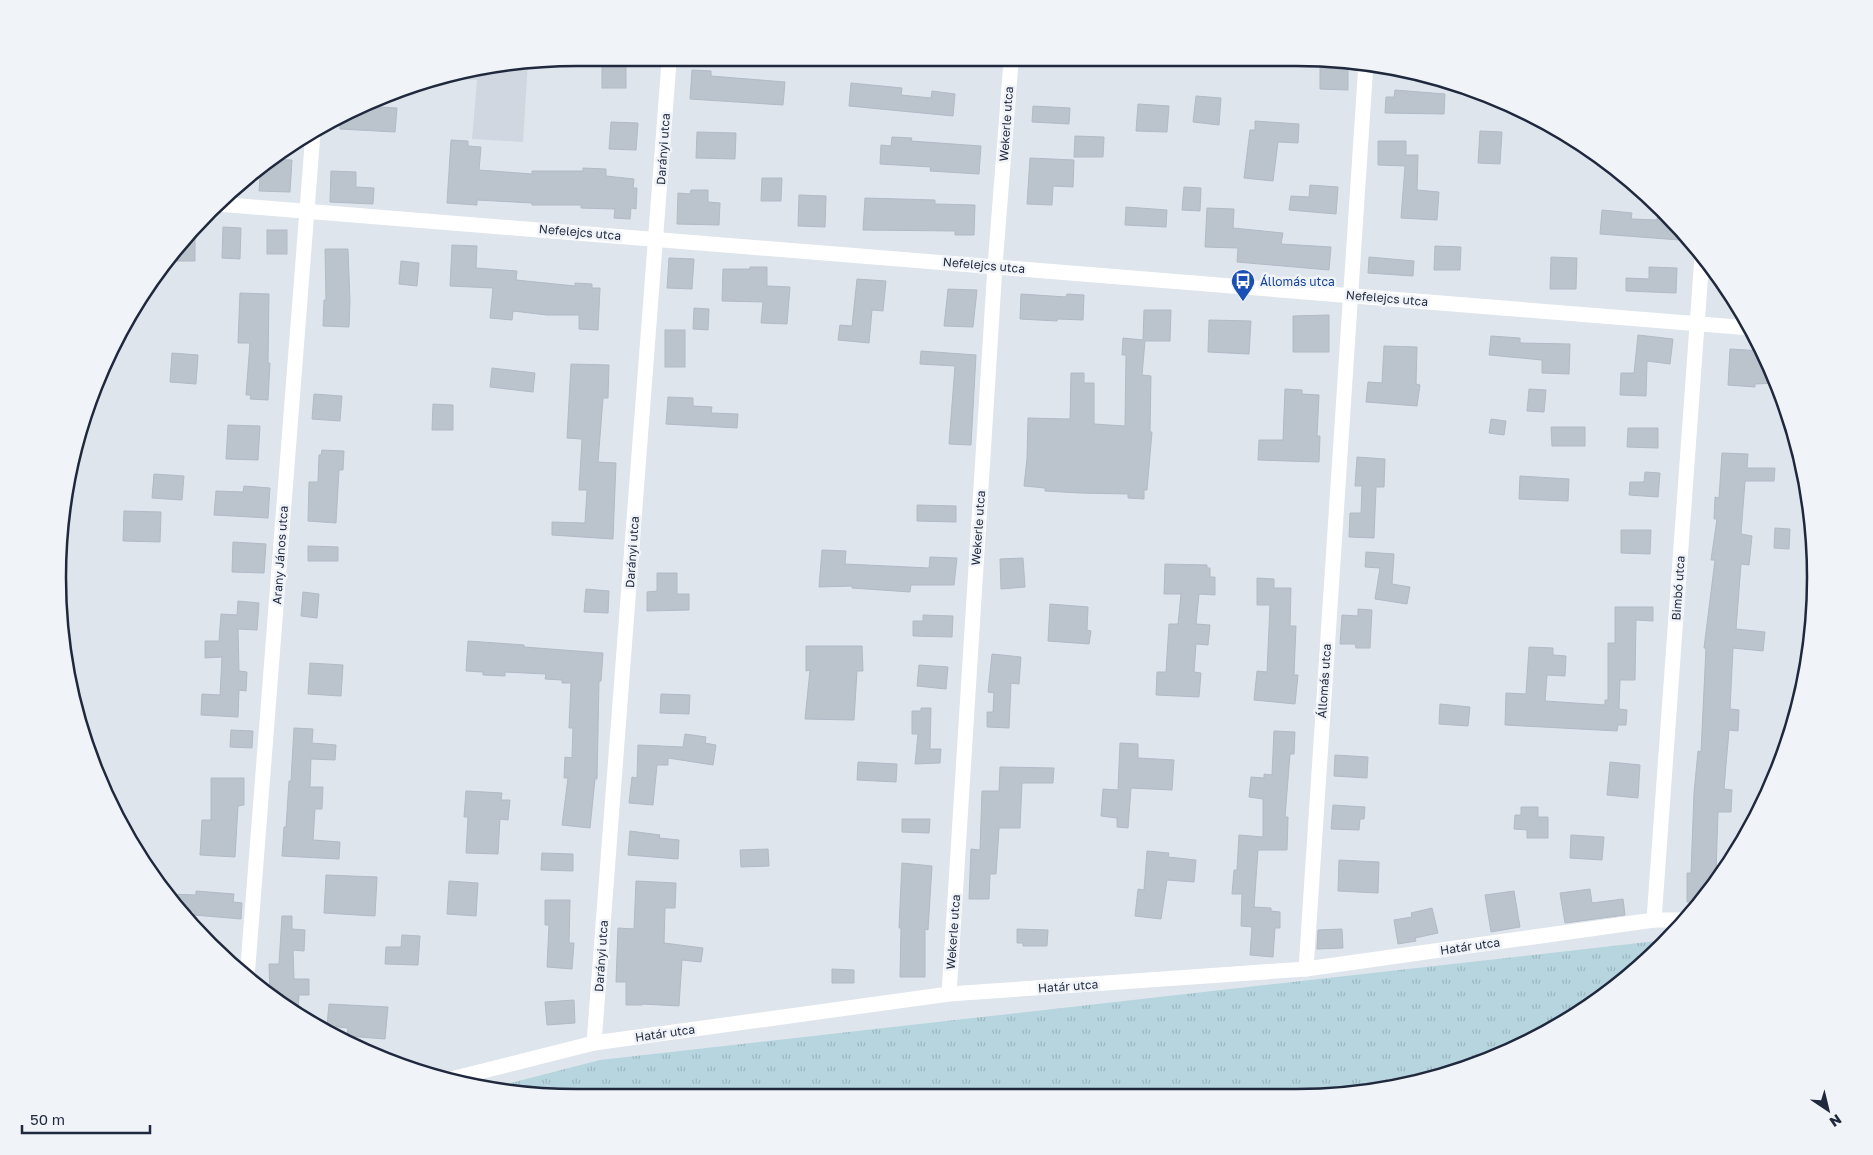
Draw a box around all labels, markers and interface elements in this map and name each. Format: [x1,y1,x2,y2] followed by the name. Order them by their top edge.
[996,86,1016,162] street label: Wekerle utca
[653,113,673,185] street label: Darányi utca
[538,221,622,243] street label: Nefelejcs utca
[942,254,1026,276] street label: Nefelejcs utca
[1230,268,1256,302] bus stop icon: Állomás utca
[1260,274,1335,289] place label: Állomás utca
[1345,287,1429,309] street label: Nefelejcs utca
[968,490,988,566] street label: Wekerle utca
[269,505,291,605] street label: Arany János utca
[622,516,642,588] street label: Darányi utca
[1668,555,1688,621] street label: Bimbó utca
[1314,643,1334,719] street label: Állomás utca
[943,894,963,970] street label: Wekerle utca
[591,920,611,992] street label: Darányi utca
[1439,934,1501,958] street label: Határ utca
[1037,976,1099,996] street label: Határ utca
[634,1021,696,1045] street label: Határ utca
[1803,1085,1853,1135] north arrow
[22,1102,150,1134] scale bar
[30,1110,65,1128] text: 50 m
[1827,1111,1845,1131] text: N

